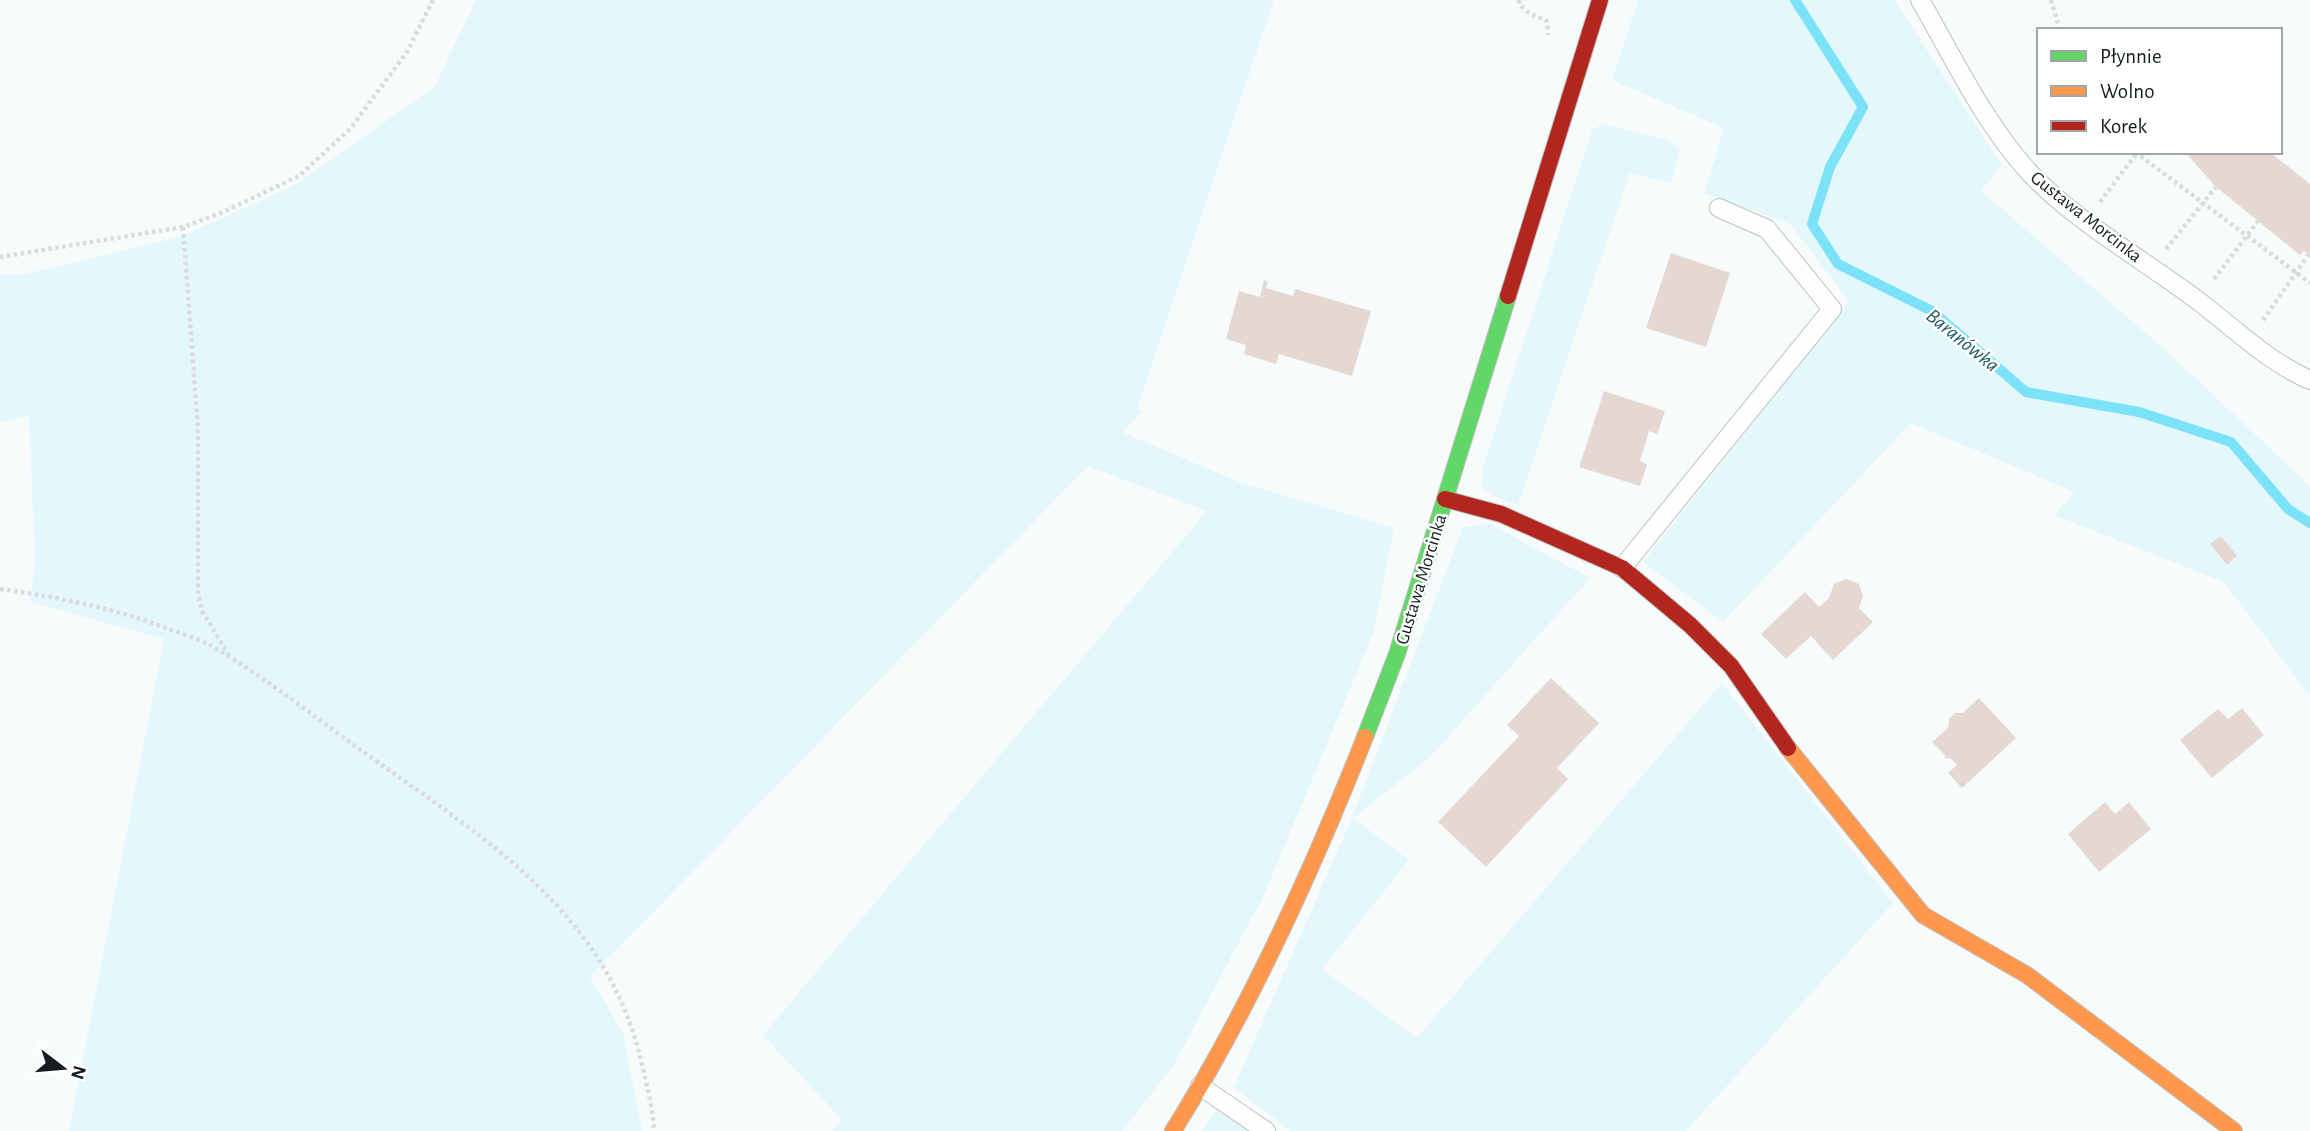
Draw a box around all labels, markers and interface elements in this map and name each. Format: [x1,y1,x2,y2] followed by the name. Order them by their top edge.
[2037,28,2282,154] legend
[2100,46,2162,67] text: Płynnie
[2100,81,2154,102] text: Wolno
[2100,116,2148,137] text: Korek
[2027,168,2145,266] street label: Gustawa Morcinka
[1922,305,2003,376] water label: Baranówka
[1393,512,1450,647] street label: Gustawa Morcinka
[28,1033,98,1103] north arrow
[67,1063,89,1081] text: N

